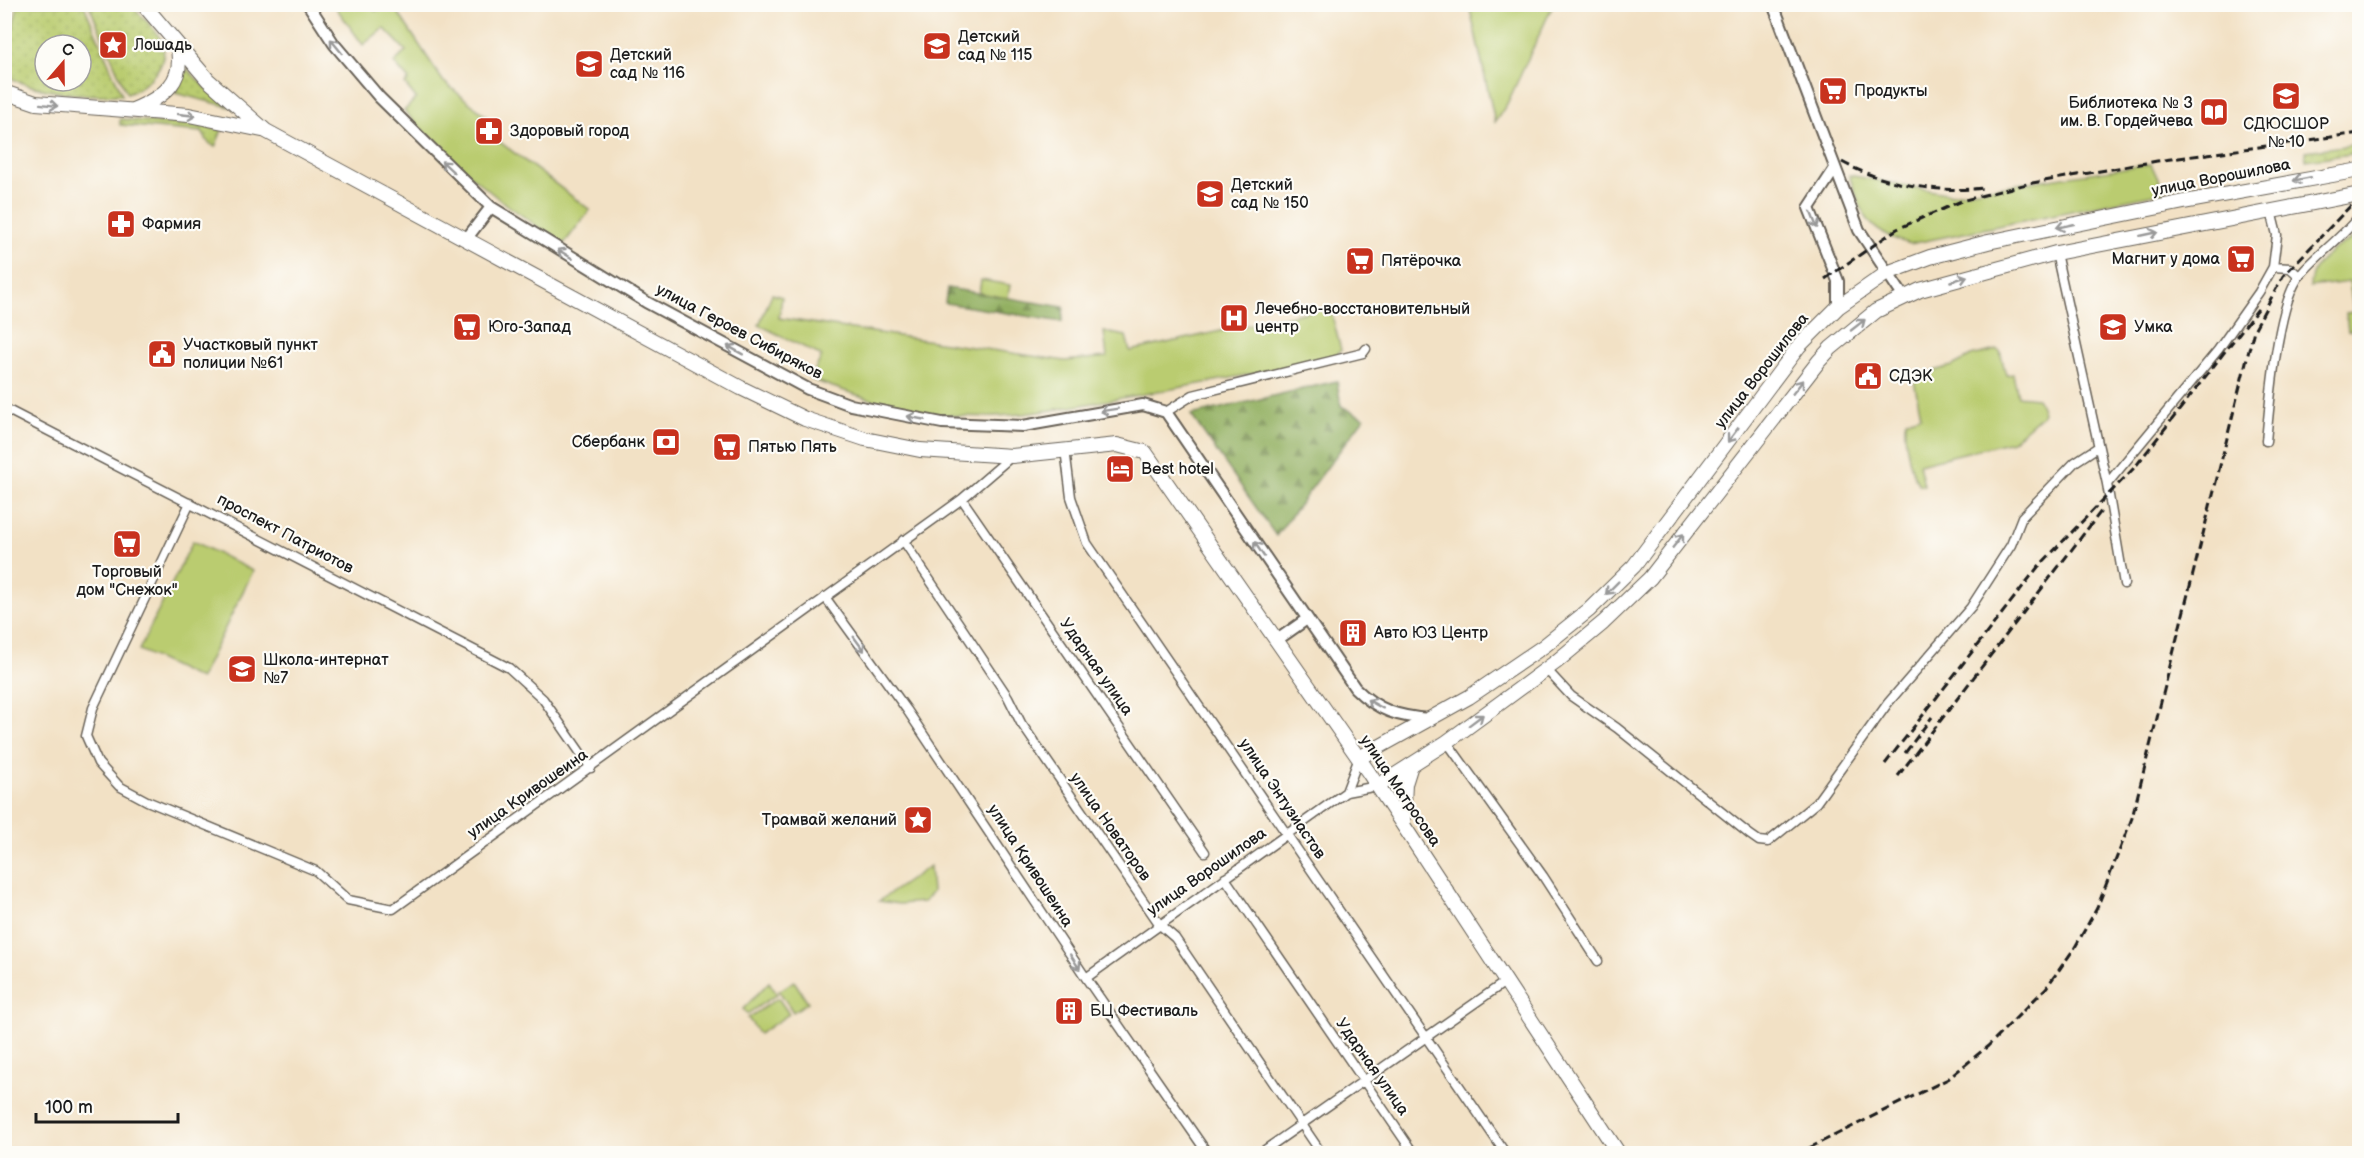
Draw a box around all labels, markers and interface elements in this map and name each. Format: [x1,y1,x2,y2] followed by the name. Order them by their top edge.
[958,28,1032,65] place label: Детский сад № 115
[97,29,129,61] place icon: Лошадь
[921,30,953,62] school or university icon: Детский сад № 115
[33,33,93,93] north arrow
[133,36,192,55] place label: Лошадь
[330,38,343,54] one-way arrow
[59,39,76,61] text: С
[610,46,685,83] place label: Детский сад № 116
[573,48,605,80] school or university icon: Детский сад № 116
[1817,75,1849,107] supermarket icon: Продукты
[2270,80,2302,112] school or university icon: СДЮСШОР № 10
[1854,82,1927,101] place label: Продукты
[2060,94,2194,131] place label: Библиотека № 3 им. В. Гордейчева
[2198,96,2230,128] library icon: Библиотека № 3 им. В. Гордейчева
[38,100,58,111] one-way arrow
[176,110,196,121] one-way arrow
[473,115,505,147] pharmacy icon: Здоровый город
[2243,115,2329,152] place label: СДЮСШОР № 10
[510,122,629,141] place label: Здоровый город
[2150,155,2293,201] street label: улица Ворошилова
[441,161,456,175] one-way arrow
[2292,173,2311,185] one-way arrow
[1231,176,1309,213] place label: Детский сад № 150
[1194,178,1226,210] school or university icon: Детский сад № 150
[105,208,137,240] pharmacy icon: Фармия
[1809,210,1820,229] one-way arrow
[142,215,201,234] place label: Фармия
[2056,221,2075,232] one-way arrow
[2139,228,2158,239] one-way arrow
[2225,243,2257,275] supermarket icon: Магнит у дома
[1344,245,1376,277] supermarket icon: Пятёрочка
[557,248,574,260] one-way arrow
[2111,250,2221,269] place label: Магнит у дома
[1381,252,1462,271] place label: Пятёрочка
[1949,272,1968,284] one-way arrow
[653,280,826,384] street label: улица Героев Сибиряков
[1254,300,1470,337] place label: Лечебно-восстановительный центр
[1218,302,1250,334] hospital icon: Лечебно-восстановительный центр
[1711,309,1813,432] street label: улица Ворошилова
[451,311,483,343] supermarket icon: Юго-Запад
[2097,311,2129,343] school or university icon: Умка
[488,318,571,337] place label: Юго-Запад
[1850,318,1866,331] one-way arrow
[2134,318,2173,337] place label: Умка
[183,336,319,373] place label: Участковый пункт полиции №61
[146,338,178,370] public building icon: Участковый пункт полиции №61
[726,344,744,355] one-way arrow
[1852,360,1884,392] public building icon: СДЭК
[1889,367,1933,386] place label: СДЭК
[1792,380,1805,396] one-way arrow
[1099,405,1119,416] one-way arrow
[906,412,926,423] one-way arrow
[650,426,682,458] bank icon: Сбербанк
[1726,427,1739,443] one-way arrow
[711,431,743,463] supermarket icon: Пятью Пять
[572,433,645,452] place label: Сбербанк
[748,438,837,457] place label: Пятью Пять
[1104,453,1136,485] hotel icon: Best hotel
[1141,460,1214,479] place label: Best hotel
[214,490,357,578] street label: проспект Патриотов
[111,528,143,560] supermarket icon: Торговый дом "Снежок"
[1672,533,1685,549] one-way arrow
[1253,541,1265,558] one-way arrow
[76,563,178,600] place label: Торговый дом "Снежок"
[1604,581,1619,595] one-way arrow
[1055,615,1137,720] street label: Ударная улица
[1337,617,1369,649] building icon: Авто ЮЗ Центр
[1373,624,1488,643] place label: Авто ЮЗ Центр
[853,636,866,652] one-way arrow
[263,651,389,688] place label: Школа-интернат №7
[226,653,258,685] school or university icon: Школа-интернат №7
[1367,698,1384,710] one-way arrow
[1468,713,1484,726] one-way arrow
[1356,732,1445,851] street label: улица Матросова
[1235,735,1330,863] street label: улица Энтузиастов
[464,745,592,843] street label: улица Кривошеина
[1066,769,1155,885] street label: улица Новаторов
[983,801,1077,931] street label: улица Кривошеина
[902,804,934,836] place icon: Трамвай желаний
[762,811,897,830] place label: Трамвай желаний
[1144,823,1271,920] street label: улица Ворошилова
[1069,953,1081,970] one-way arrow
[1053,995,1085,1027] building icon: БЦ Фестиваль
[1090,1002,1198,1021] place label: БЦ Фестиваль
[1331,1015,1413,1120] street label: Ударная улица
[36,1086,178,1124] scale bar
[45,1097,93,1118] text: 100 m

